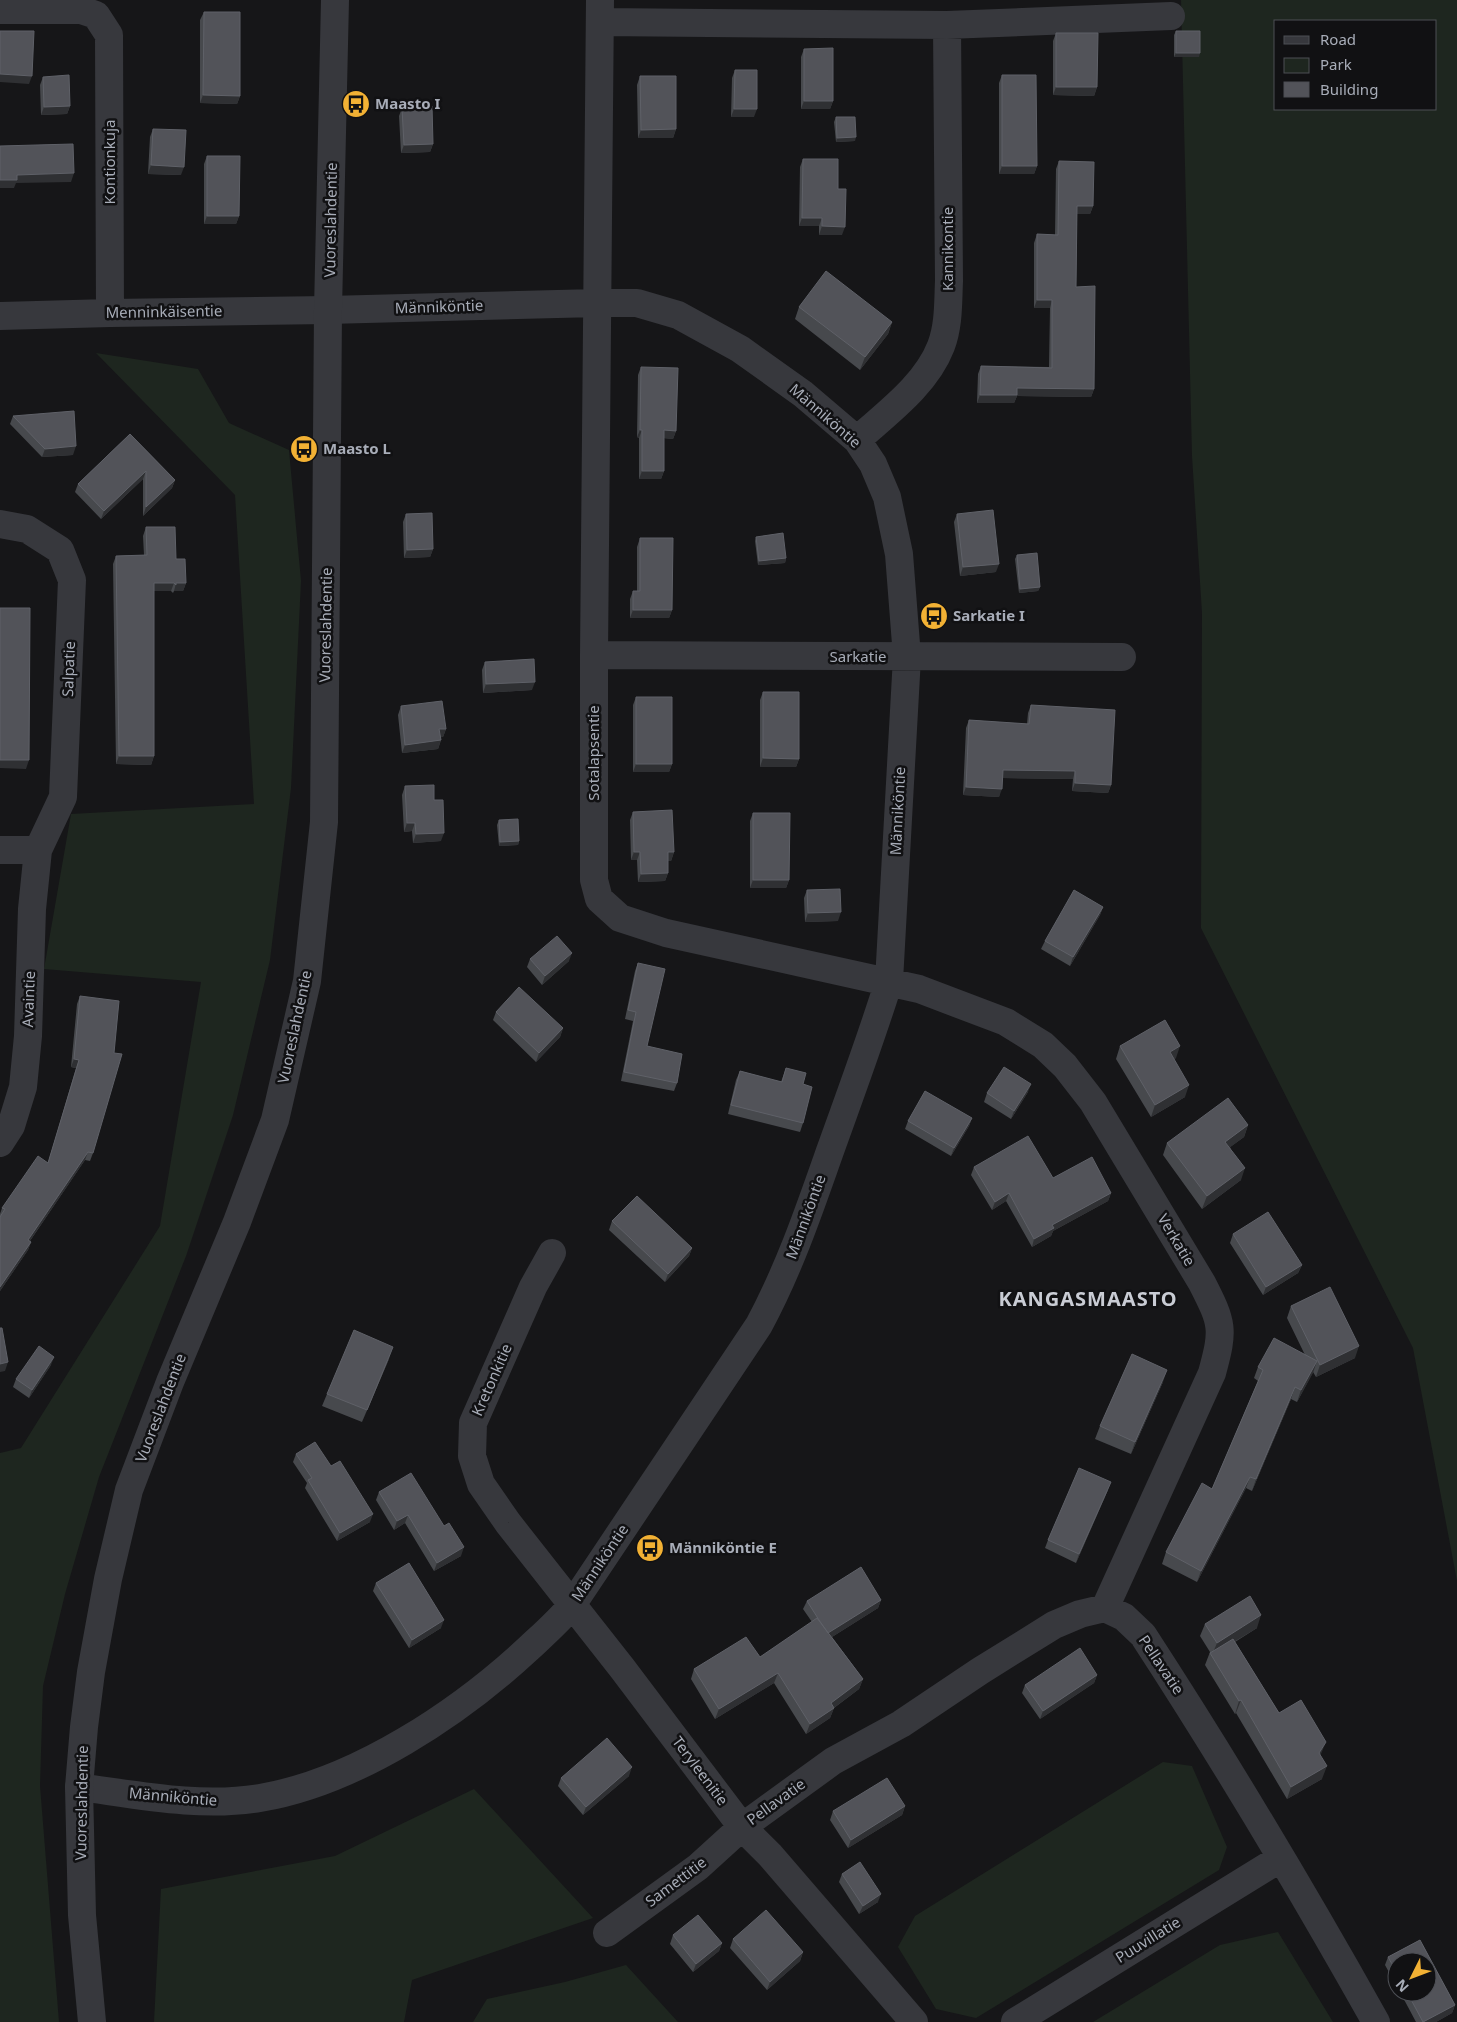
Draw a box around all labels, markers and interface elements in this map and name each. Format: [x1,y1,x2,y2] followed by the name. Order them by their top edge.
[1274,20,1437,110] legend
[1320,29,1356,49] text: Road
[1320,54,1352,74] text: Park
[1320,79,1378,99] text: Building
[341,89,371,119] bus stop icon: Maasto I
[375,93,440,113] place label: Maasto I
[99,120,119,204] street label: Kontionkuja
[319,162,341,278] street label: Vuoreslahdentie
[937,207,957,291] street label: Kannikontie
[394,294,484,318] street label: Männiköntie
[105,300,222,322] street label: Menninkäisentie
[786,379,866,452] street label: Männiköntie
[289,434,319,464] bus stop icon: Maasto L
[323,438,391,458] place label: Maasto L
[314,567,336,683] street label: Vuoreslahdentie
[919,601,949,631] bus stop icon: Sarkatie I
[953,605,1025,625] place label: Sarkatie I
[57,641,79,697] street label: Salpatie
[829,646,887,666] street label: Sarkatie
[583,705,603,801] street label: Sotalapsentie
[885,766,909,856] street label: Männiköntie
[272,968,316,1085] street label: Vuoreslahdentie
[17,970,39,1028] street label: Avaintie
[781,1172,830,1262] street label: Männiköntie
[1153,1210,1200,1269] street label: Verkatie
[998,1285,1178,1312] district label: KANGASMAASTO
[466,1340,516,1419] street label: Kretonkitie
[130,1350,190,1465] street label: Vuoreslahdentie
[566,1520,632,1605] street label: Männiköntie
[635,1533,665,1563] bus stop icon: Männiköntie E
[669,1537,777,1557] place label: Männiköntie E
[1135,1631,1189,1698] street label: Pellavatie
[668,1732,733,1809] street label: Teryleenitie
[70,1745,92,1861] street label: Vuoreslahdentie
[742,1773,809,1829] street label: Pellavatie
[128,1782,218,1810] street label: Männiköntie
[641,1852,710,1911] street label: Samettitie
[1111,1911,1184,1967] street label: Puuvillatie
[1387,1952,1437,2002] north arrow
[1391,1975,1413,1997] text: N

